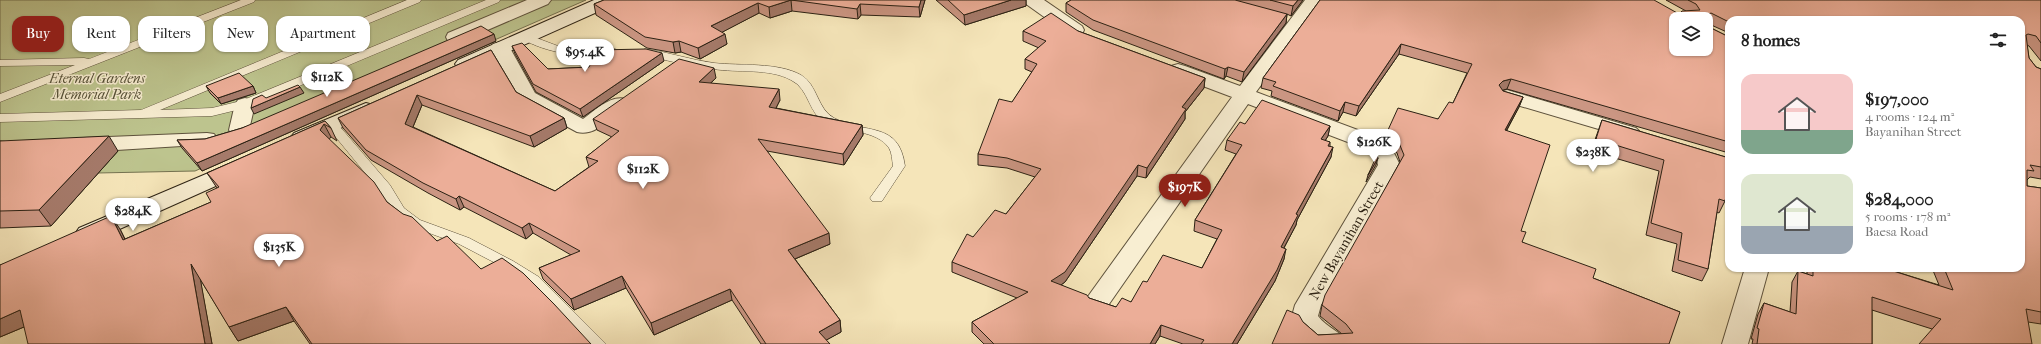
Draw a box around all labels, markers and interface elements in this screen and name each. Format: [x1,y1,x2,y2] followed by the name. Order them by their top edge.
[1669,12,1713,56] map controls
[1669,12,1713,56] button: layers
[12,16,64,52] chip: Buy
[72,16,130,52] chip: Rent
[138,16,205,52] chip: Filters
[213,16,268,52] chip: New
[276,16,370,52] chip: Apartment
[1987,29,2009,51] icon: filters
[1741,30,1800,50] text: 8 homes
[552,39,618,73] pin: $95.4K
[565,44,605,59] text: $95.4K
[299,64,355,98] pin: $112K
[311,69,343,84] text: $112K
[48,70,146,103] park label: Eternal Gardens Memorial Park
[1865,89,1929,109] text: $197,000
[1773,90,1821,138] icon: home
[1865,109,1954,124] text: 4 rooms · 124 m²
[1865,124,1961,139] text: Bayanihan Street
[1346,129,1402,163] pin: $126K
[1357,134,1391,149] text: $126K
[1565,139,1621,173] pin: $238K
[1575,144,1611,159] text: $238K
[615,156,671,190] pin: $112K
[627,161,659,176] text: $112K
[1157,174,1213,208] pin: $197K
[1305,178,1387,303] street label: New Bayanihan Street
[1168,179,1202,194] text: $197K
[1865,189,1934,209] text: $284,000
[1773,190,1821,238] icon: home
[105,198,161,232] pin: $284K
[114,203,152,218] text: $284K
[1865,209,1951,224] text: 5 rooms · 178 m²
[1865,224,1928,239] text: Baesa Road
[251,234,307,268] pin: $135K
[263,239,295,254] text: $135K

